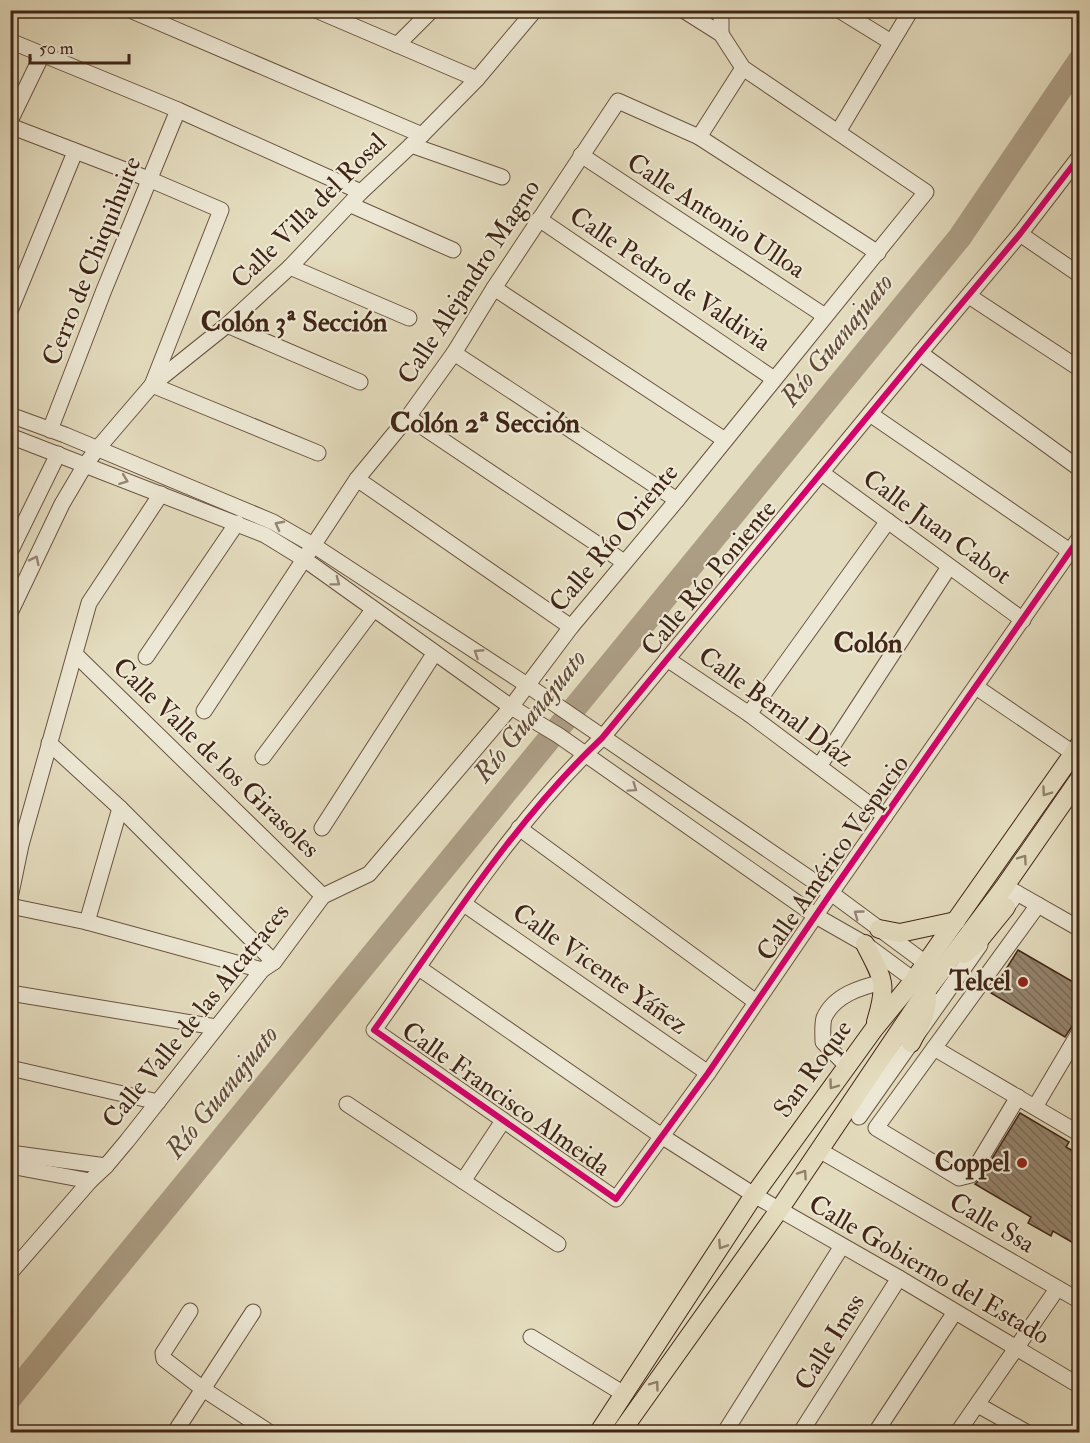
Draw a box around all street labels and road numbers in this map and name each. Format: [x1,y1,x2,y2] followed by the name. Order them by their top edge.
[225,126,394,295] street label: Calle Villa del Rosal
[621,146,811,286] street label: Calle Antonio Ulloa
[35,152,149,370] street label: Cerro de Chiquihuite
[391,174,547,390] street label: Calle Alejandro Magno
[563,200,777,358] street label: Calle Pedro de Valdivia
[543,457,685,619] street label: Calle Río Oriente
[857,462,1017,592] street label: Calle Juan Cabot
[635,494,783,662] street label: Calle Río Poniente
[692,640,860,774] street label: Calle Bernal Díaz
[106,651,326,865] street label: Calle Valle de los Girasoles
[750,749,917,968] street label: Calle Américo Vespucio
[96,897,297,1135] street label: Calle Valle de las Alcatraces
[506,897,694,1042] street label: Calle Vicente Yáñez
[767,1014,859,1124] street label: San Roque
[395,1015,617,1183] street label: Calle Francisco Almeida
[944,1186,1041,1260] street label: Calle Ssa
[803,1188,1055,1352] street label: Calle Gobierno del Estado
[788,1288,872,1396] street label: Calle Imss

